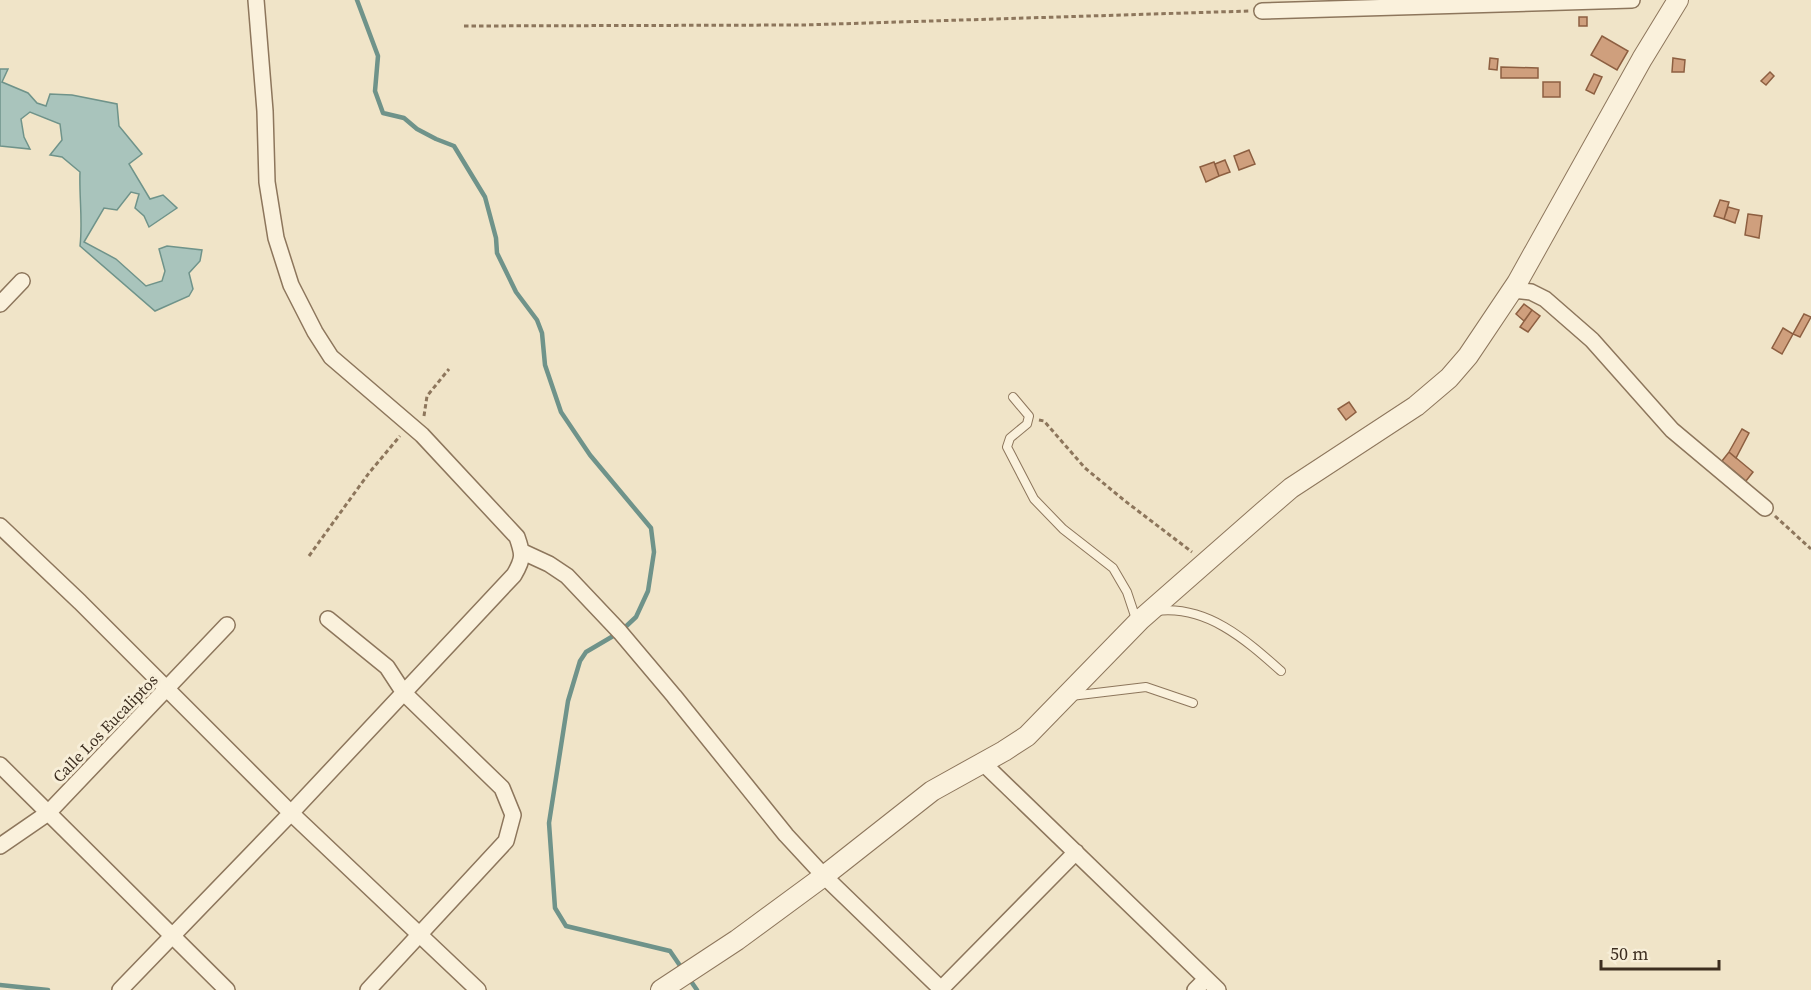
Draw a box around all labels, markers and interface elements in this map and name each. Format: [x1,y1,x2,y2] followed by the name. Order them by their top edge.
[48,669,163,787] street label: Calle Los Eucaliptos
[1601,933,1720,971] scale bar
[1610,941,1648,966] text: 50 m

